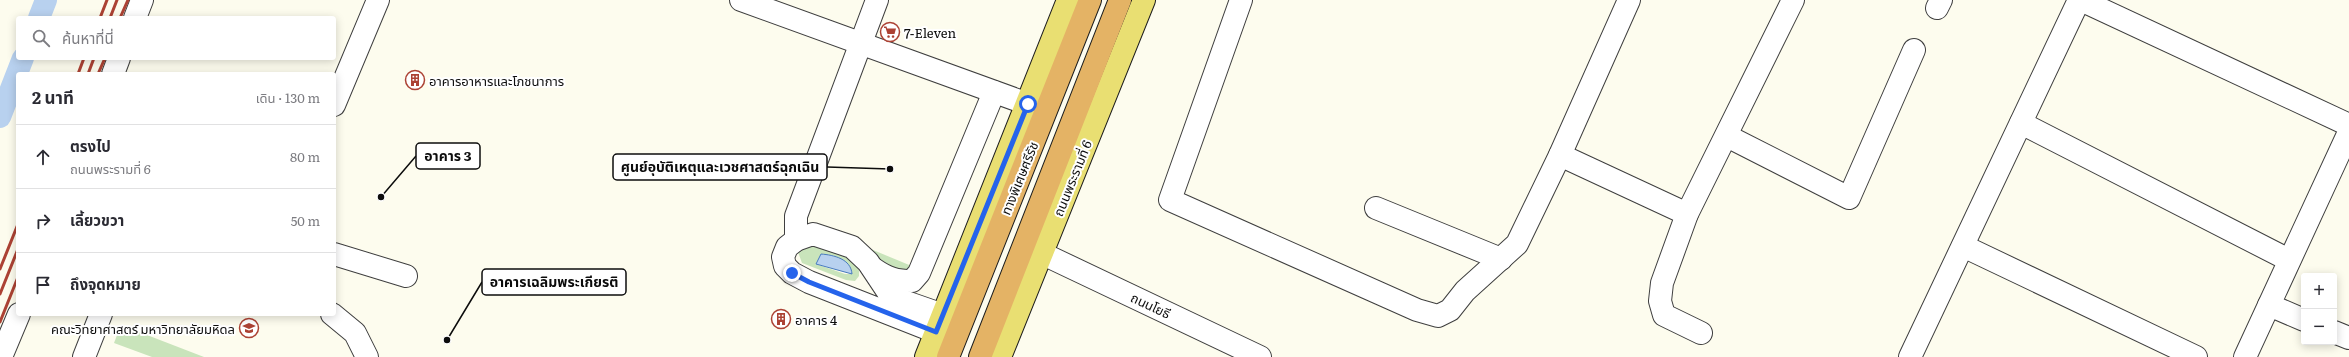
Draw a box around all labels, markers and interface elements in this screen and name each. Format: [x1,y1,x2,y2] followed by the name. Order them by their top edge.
[16,16,336,60] search box
[879,21,901,43] supermarket icon: 7-Eleven
[904,23,956,42] place label: 7-Eleven
[62,26,114,49] text: ค้นหาที่นี่
[30,27,52,49] icon: search
[404,69,426,91] building icon: อาคารอาหารและโภชนาการ
[429,71,564,90] place label: อาคารอาหารและโภชนาการ
[32,84,74,109] text: 2 นาที
[256,88,320,107] text: เดิน · 130 m
[1019,95,1037,113] route start
[70,134,111,157] text: ตรงไป
[1048,137,1096,219] street label: ถนนพระรามที่ 6
[996,139,1042,217] street label: ทางพิเศษศรีรัช
[416,143,480,169] callout: อาคาร 3
[424,145,472,165] text: อาคาร 3
[32,146,54,168] icon: ahead
[290,147,320,166] text: 80 m
[613,154,827,180] callout: ศูนย์อุบัติเหตุและเวชศาสตร์ฉุกเฉิน
[621,156,819,177] text: ศูนย์อุบัติเหตุและเวชศาสตร์ฉุกเฉิน
[70,159,151,178] text: ถนนพระรามที่ 6
[70,208,124,231] text: เลี้ยวขวา
[32,210,54,232] icon: right
[291,211,320,230] text: 50 m
[783,264,801,282] route end
[482,269,626,295] callout: อาคารเฉลิมพระเกียรติ
[490,271,618,291] text: อาคารเฉลิมพระเกียรติ
[70,272,141,295] text: ถึงจุดหมาย
[2301,273,2337,345] map controls
[2301,273,2337,309] button: +
[32,274,54,296] icon: arrive
[1128,287,1174,323] street label: ถนนโยธี
[770,308,792,330] building icon: อาคาร 4
[2301,309,2337,345] button: −
[795,310,837,329] place label: อาคาร 4
[238,317,260,339] school or university icon: คณะวิทยาศาสตร์ มหาวิทยาลัยมหิดล
[51,319,235,338] place label: คณะวิทยาศาสตร์ มหาวิทยาลัยมหิดล

